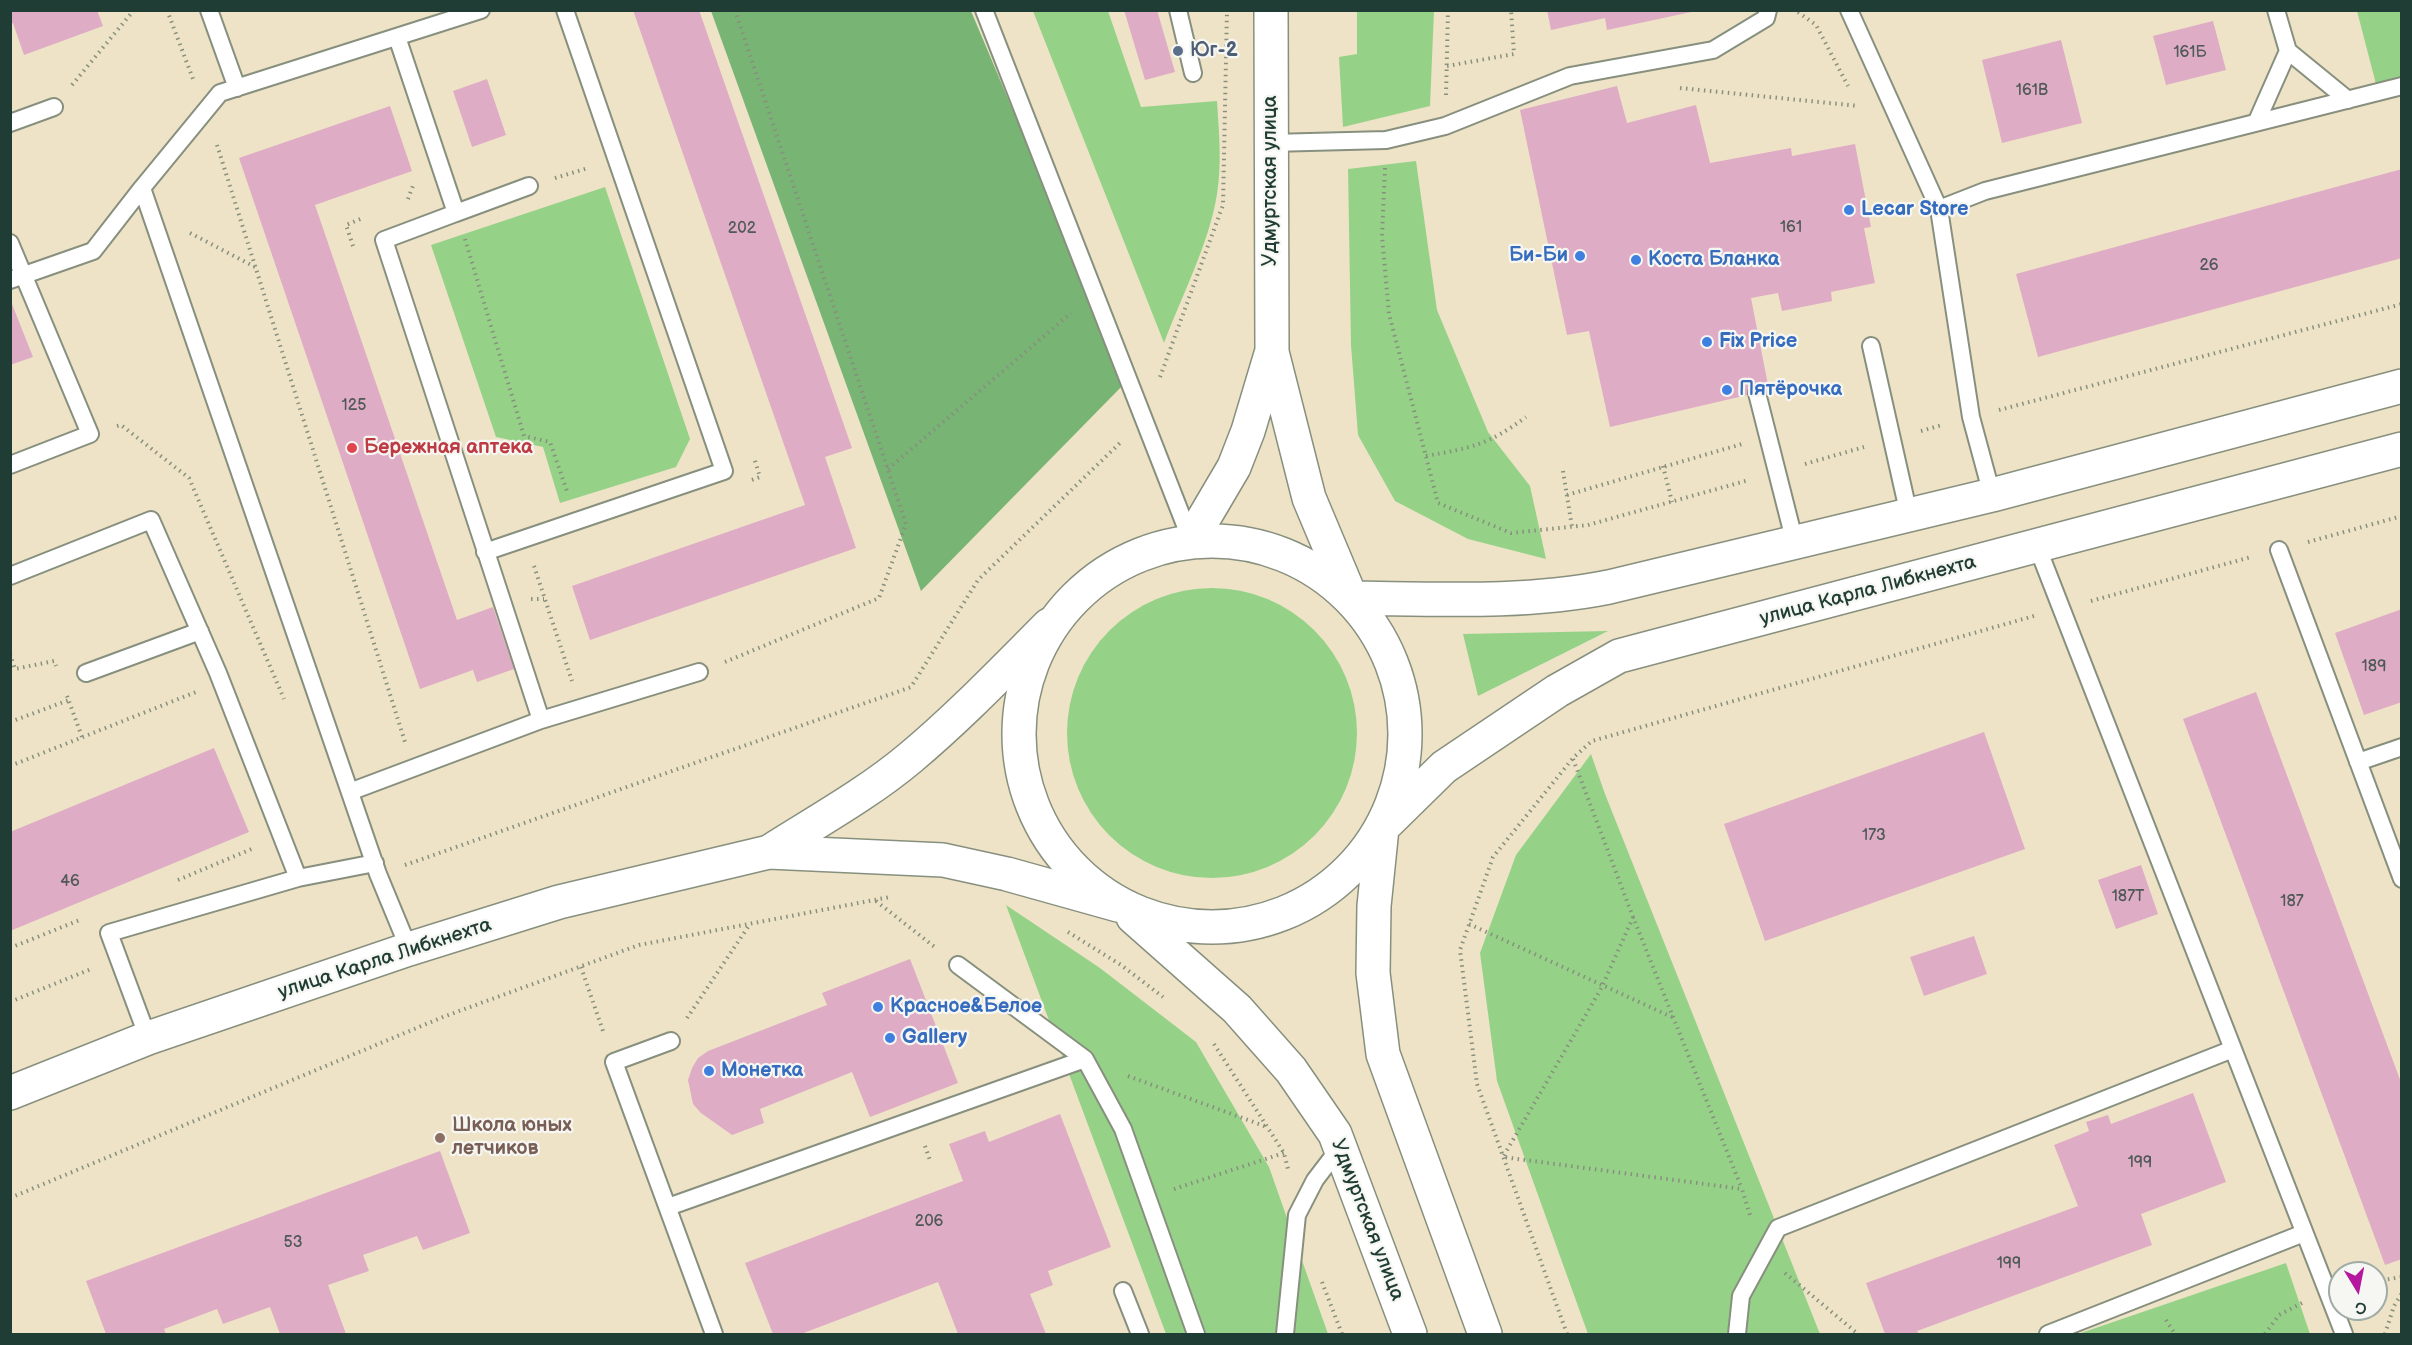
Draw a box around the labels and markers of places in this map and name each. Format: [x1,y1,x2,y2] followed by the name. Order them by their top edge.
[1190,39,1238,63] place label: Юг-2
[1171,44,1185,58] marker: Юг-2
[1861,198,1968,222] place label: Lecar Store
[1842,203,1856,217] marker: Lecar Store
[1509,244,1568,268] place label: Би-Би
[1648,248,1779,272] place label: Коста Бланка
[1573,249,1587,263] marker: Би-Би
[1629,253,1643,267] marker: Коста Бланка
[1719,330,1797,354] place label: Fix Price
[1700,335,1714,349] marker: Fix Price
[1739,378,1842,402] place label: Пятёрочка
[1720,383,1734,397] marker: Пятёрочка
[364,436,533,460] place label: Бережная аптека
[345,441,359,455] marker: Бережная аптека
[890,995,1042,1019] place label: Красное&Белое
[871,1000,885,1014] marker: Красное&Белое
[902,1026,967,1050] place label: Gallery
[883,1031,897,1045] marker: Gallery
[721,1059,803,1083] place label: Монетка
[702,1064,716,1078] marker: Монетка
[452,1114,571,1161] place label: Школа юных летчиков
[433,1131,447,1145] marker: Школа юных летчиков

